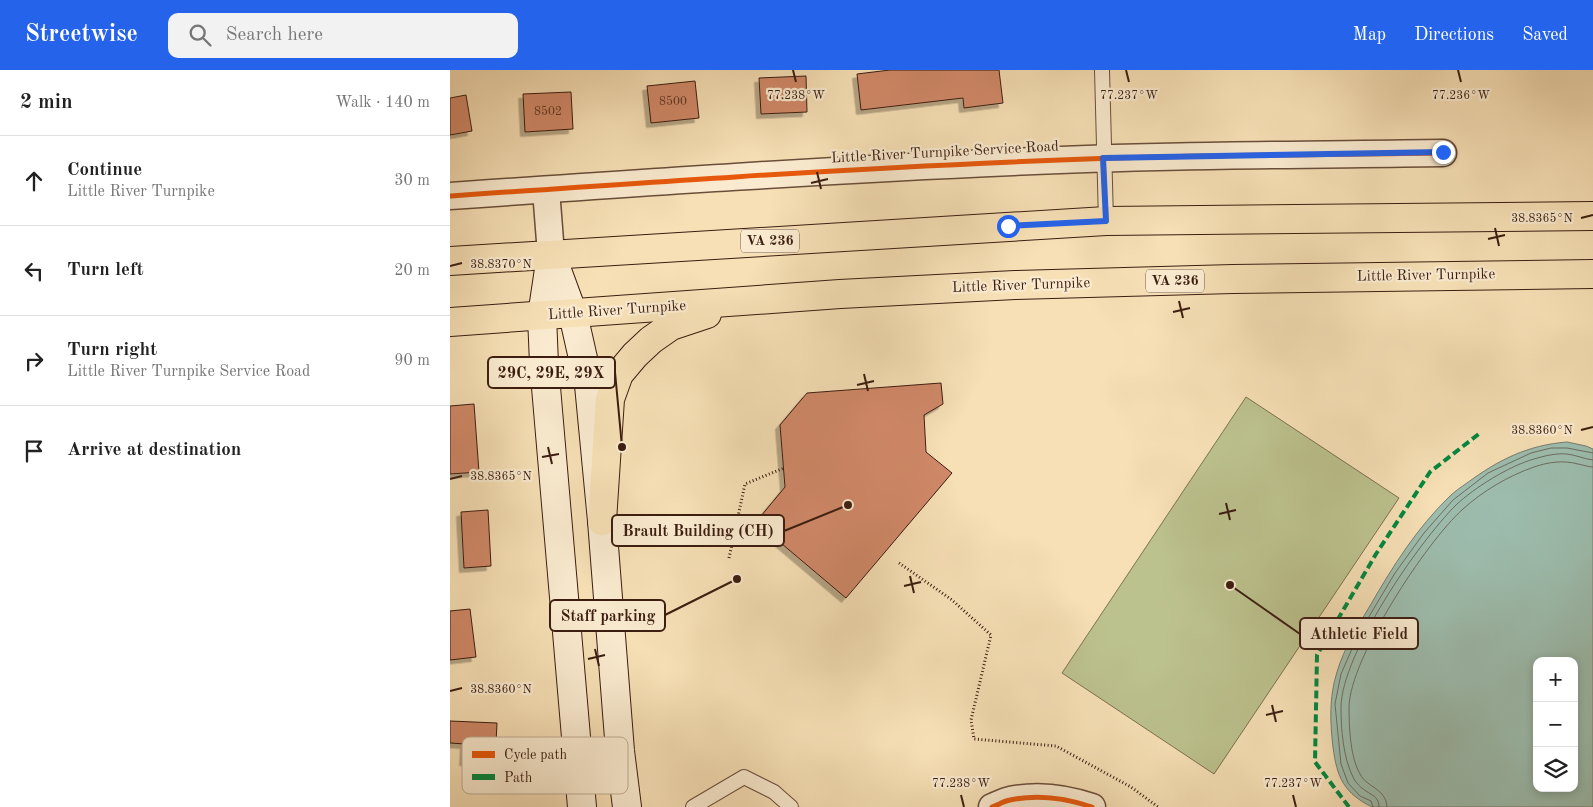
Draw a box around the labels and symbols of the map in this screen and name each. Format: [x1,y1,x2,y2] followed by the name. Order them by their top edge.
[767,90,825,102] text: 77.238°W
[1100,90,1158,102] text: 77.237°W
[1432,90,1490,102] text: 77.236°W
[659,95,687,108] house number: 8500
[534,105,562,118] house number: 8502
[831,140,1059,166] street label: Little River Turnpike Service Road
[1432,141,1455,164] route end
[1511,212,1573,225] text: 38.8365°N
[997,215,1020,238] route start
[741,230,799,252] road number: VA 236
[470,259,532,271] text: 38.8370°N
[1357,267,1495,285] street label: Little River Turnpike
[1146,270,1204,292] road number: VA 236
[952,276,1091,296] street label: Little River Turnpike
[547,299,687,323] street label: Little River Turnpike
[488,357,615,388] callout: 29C, 29E, 29X
[497,366,605,382] text: 29C, 29E, 29X
[1511,425,1573,437] text: 38.8360°N
[470,470,532,483] text: 38.8365°N
[612,515,784,546] callout: Brault Building (CH)
[622,523,774,540] text: Brault Building (CH)
[550,600,665,631] callout: Staff parking
[561,609,656,625] text: Staff parking
[1300,618,1418,649] callout: Athletic Field
[1310,627,1409,643] text: Athletic Field
[470,684,532,696] text: 38.8360°N
[462,737,628,794] legend
[504,748,567,762] text: Cycle path
[504,771,533,785] text: Path
[932,778,990,790] text: 77.238°W
[1264,778,1322,790] text: 77.237°W

